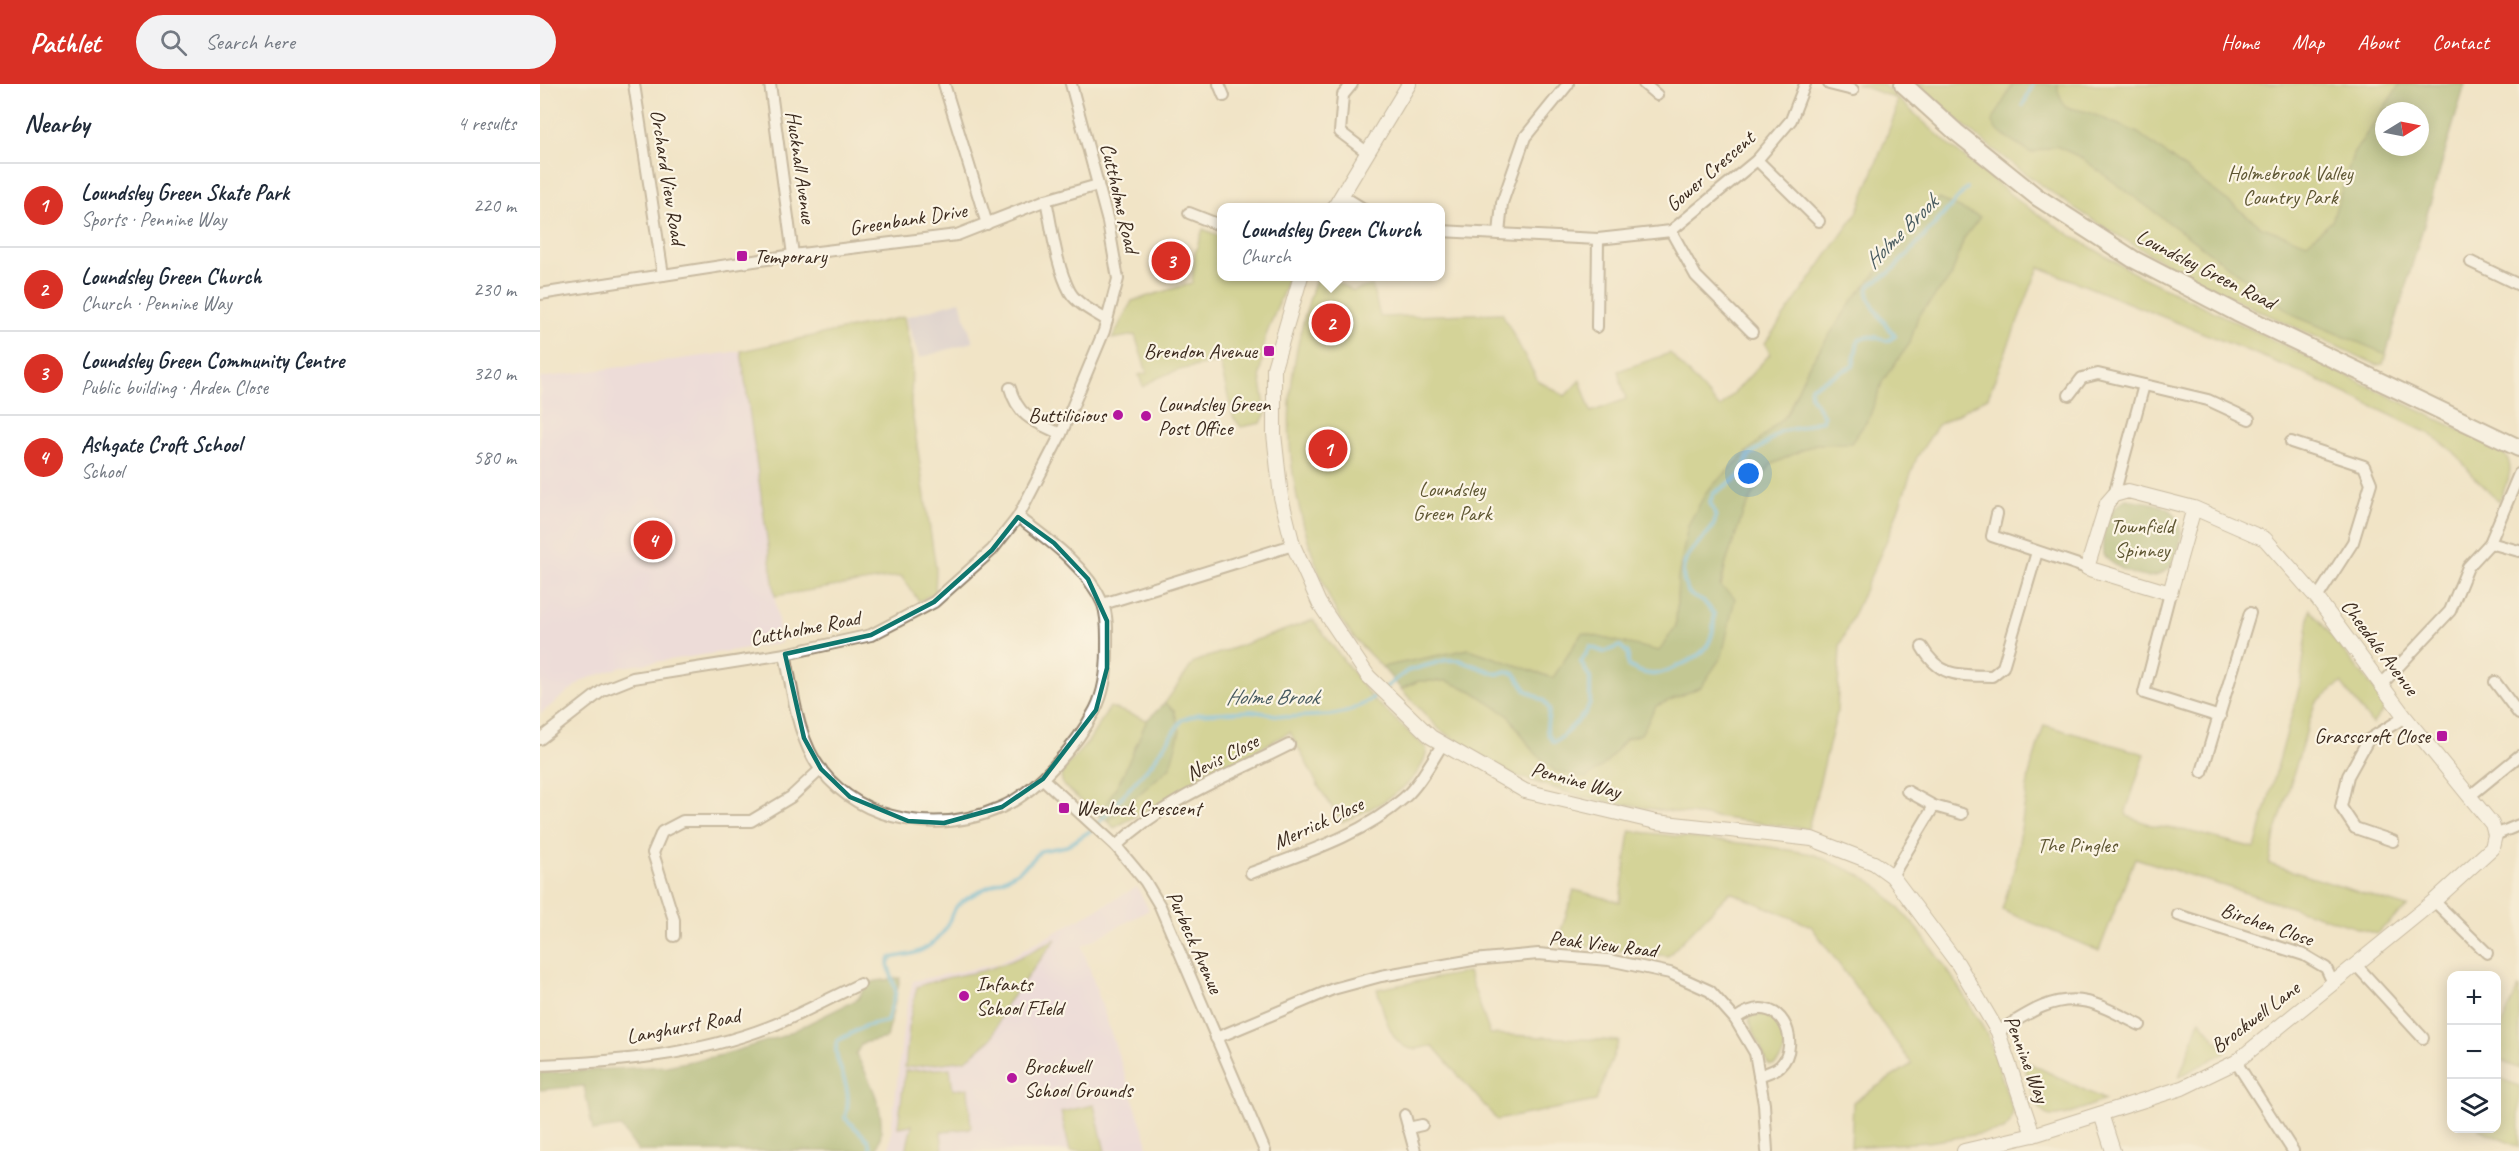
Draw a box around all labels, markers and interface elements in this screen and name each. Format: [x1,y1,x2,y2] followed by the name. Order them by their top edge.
[136,15,556,69] search box
[30,25,100,60] text: Pathlet
[157,26,190,59] icon: search
[205,28,295,56] text: Search here
[2221,29,2259,55] text: Home
[2292,29,2324,55] text: Map
[2357,29,2399,55] text: About
[2432,29,2489,55] text: Contact
[2375,102,2429,156] north arrow
[24,107,89,140] text: Nearby
[644,108,692,250] street label: Orchard View Road
[780,109,822,226] street label: Hucknall Avenue
[457,111,516,136] text: 4 results
[1660,124,1762,217] street label: Gower Crescent
[1095,141,1146,258] street label: Cuttholme Road
[2227,160,2355,210] park label: Holmebrook Valley Country Park
[81,179,289,207] text: Loundsley Green Skate Park
[1858,187,1946,275] water label: Holme Brook
[39,193,48,218] text: 1
[473,193,516,218] text: 220 m
[847,197,970,241] street label: Greenbank Drive
[1217,203,1445,281] popup
[81,207,226,232] text: Sports · Pennine Way
[1241,216,1421,244] text: Loundsley Green Church
[2132,223,2283,317] street label: Loundsley Green Road
[1152,238,1190,284] pin: 3
[754,243,828,269] place label: Temporary
[1241,244,1291,269] text: Church
[735,249,749,263] marker: Temporary
[81,263,261,291] text: Loundsley Green Church
[39,277,48,302] text: 2
[473,277,516,302] text: 230 m
[81,291,232,316] text: Church · Pennine Way
[1312,300,1350,346] pin: 2
[1144,338,1258,364] place label: Brendon Avenue
[1262,344,1276,358] marker: Brendon Avenue
[81,347,344,375] text: Loundsley Green Community Centre
[39,361,48,386] text: 3
[473,361,516,386] text: 320 m
[81,375,268,400] text: Public building · Arden Close
[1158,391,1271,441] place label: Loundsley Green Post Office
[1028,402,1108,428] place label: Buttilicious
[1111,408,1125,422] marker: Buttilicious
[1139,409,1153,423] marker: Loundsley Green Post Office
[1308,426,1348,472] pin: 1
[81,431,242,459] text: Ashgate Croft School
[39,445,48,470] text: 4
[473,445,516,470] text: 580 m
[81,459,124,484] text: School
[1734,459,1763,488] your location
[1413,476,1494,526] park label: Loundsley Green Park
[2110,513,2177,563] park label: Townfield Spinney
[634,518,672,562] pin: 4
[2335,594,2426,702] street label: Cheedale Avenue
[748,604,865,651] street label: Cuttholme Road
[1226,683,1322,711] water label: Holme Brook
[2314,723,2432,749] place label: Grasscroft Close
[1181,727,1264,786] street label: Nevis Close
[2435,729,2449,743] marker: Grasscroft Close
[1529,756,1625,805] street label: Pennine Way
[1269,790,1369,855] street label: Merrick Close
[1076,795,1204,821] place label: Wenlock Crescent
[1057,801,1071,815] marker: Wenlock Crescent
[2037,832,2119,858] park label: The Pingles
[1161,887,1230,998] street label: Purbeck Avenue
[2218,896,2319,953] street label: Birchen Close
[1547,924,1661,964] street label: Peak View Road
[976,971,1067,1021] place label: Infants School FIeld
[2447,971,2501,1133] map controls
[2447,971,2501,1025] button: +
[2205,974,2306,1059] street label: Brockwell Lane
[957,989,971,1003] marker: Infants School FIeld
[624,1002,746,1050] street label: Langhurst Road
[1998,1012,2056,1108] street label: Pennine Way
[2447,1025,2501,1079] button: −
[1024,1053,1134,1103] place label: Brockwell School Grounds
[1005,1071,1019,1085] marker: Brockwell School Grounds
[2447,1079,2501,1133] button: layers

